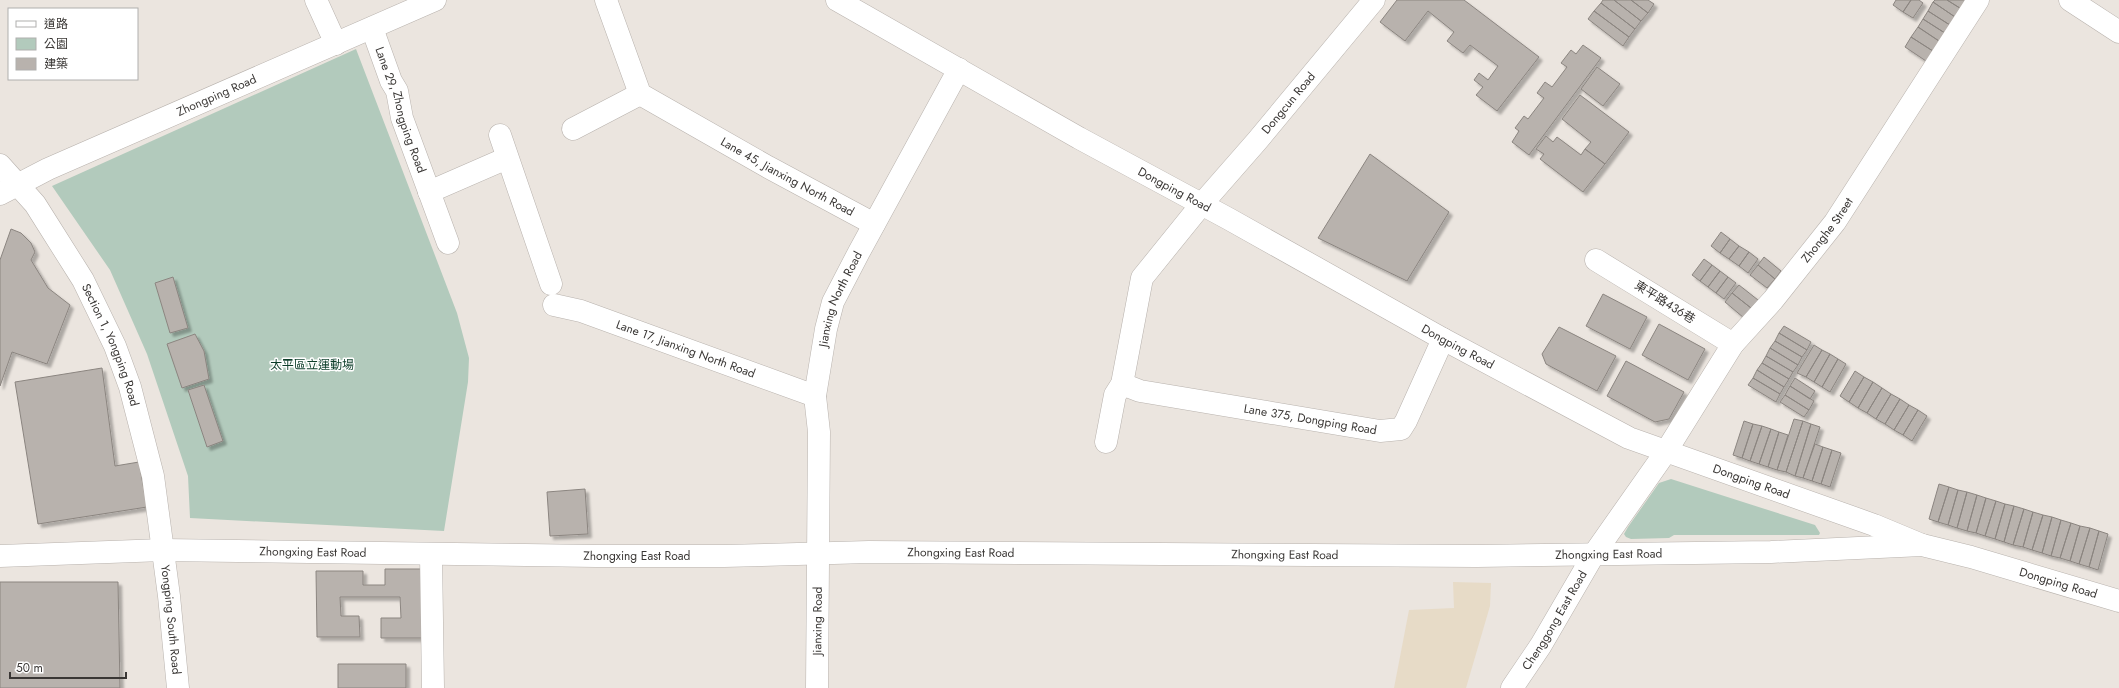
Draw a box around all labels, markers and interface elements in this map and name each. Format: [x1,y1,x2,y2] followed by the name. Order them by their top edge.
[8,8,138,80] legend
[44,15,68,33] text: 道路
[44,35,68,53] text: 公園
[370,44,430,175] street label: Lane 29, Zhongping Road
[44,55,68,73] text: 建築
[1257,68,1320,138] street label: Dongcun Road
[174,70,259,121] street label: Zhongping Road
[717,133,857,221] street label: Lane 45, Jianxing North Road
[1135,162,1214,217] street label: Dongping Road
[1797,194,1858,267] street label: Zhonghe Street
[814,248,867,350] street label: Jianxing North Road
[1631,276,1699,328] street label: 東平路436巷
[77,280,144,408] street label: Section 1, Yongping Road
[614,315,758,383] street label: Lane 17, Jianxing North Road
[1418,320,1497,374] street label: Dongping Road
[270,356,354,374] park label: 太平區立運動場
[1242,399,1378,439] street label: Lane 375, Dongping Road
[1710,460,1792,503] street label: Dongping Road
[259,542,367,562] street label: Zhongxing East Road
[907,543,1014,562] street label: Zhongxing East Road
[1555,544,1662,564] street label: Zhongxing East Road
[1231,545,1338,564] street label: Zhongxing East Road
[583,547,690,565] street label: Zhongxing East Road
[2017,563,2100,603] street label: Dongping Road
[156,564,186,675] street label: Yongping South Road
[1517,567,1592,674] street label: Chenggong East Road
[808,586,827,658] street label: Jianxing Road
[10,654,126,680] scale bar
[16,659,43,677] text: 50 m

